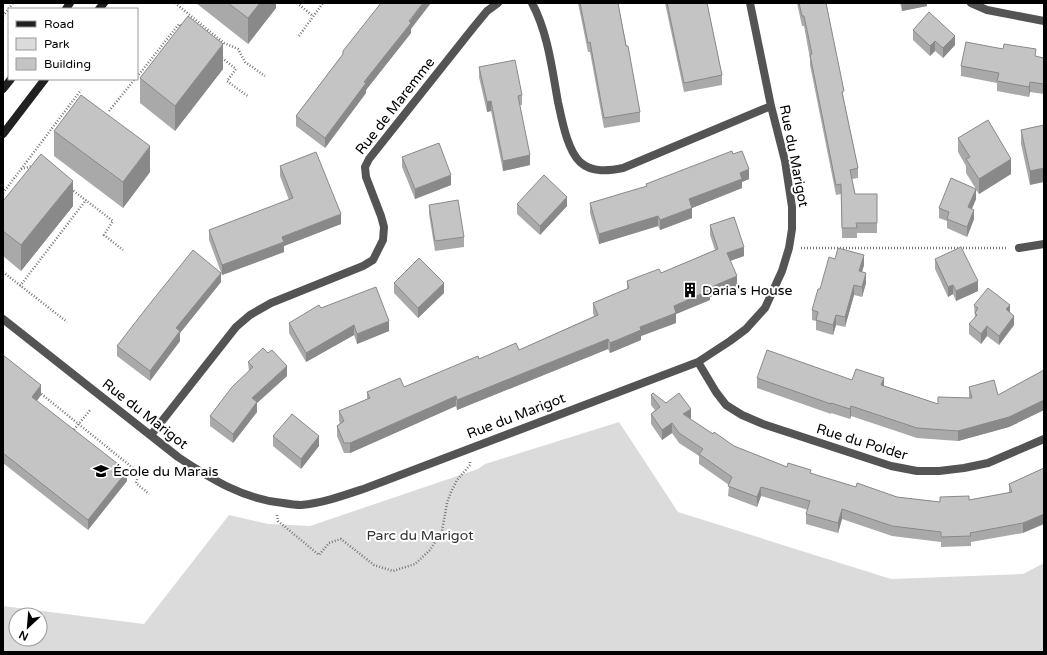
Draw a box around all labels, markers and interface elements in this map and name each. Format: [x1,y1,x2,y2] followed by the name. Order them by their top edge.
[8,8,138,80] legend
[44,17,74,31] text: Road
[44,37,70,51] text: Park
[352,54,438,158] street label: Rue de Maremme
[44,57,91,71] text: Building
[776,103,812,209] street label: Rue du Marigot
[681,281,699,299] building icon: Daria's House
[702,282,793,299] place label: Daria's House
[99,375,192,453] street label: Rue du Marigot
[464,389,568,443] street label: Rue du Marigot
[814,420,910,464] street label: Rue du Polder
[92,462,110,480] school or university icon: École du Marais
[113,463,219,480] place label: École du Marais
[366,527,474,544] park label: Parc du Marigot
[8,607,48,647] north arrow
[17,628,31,643] text: N

